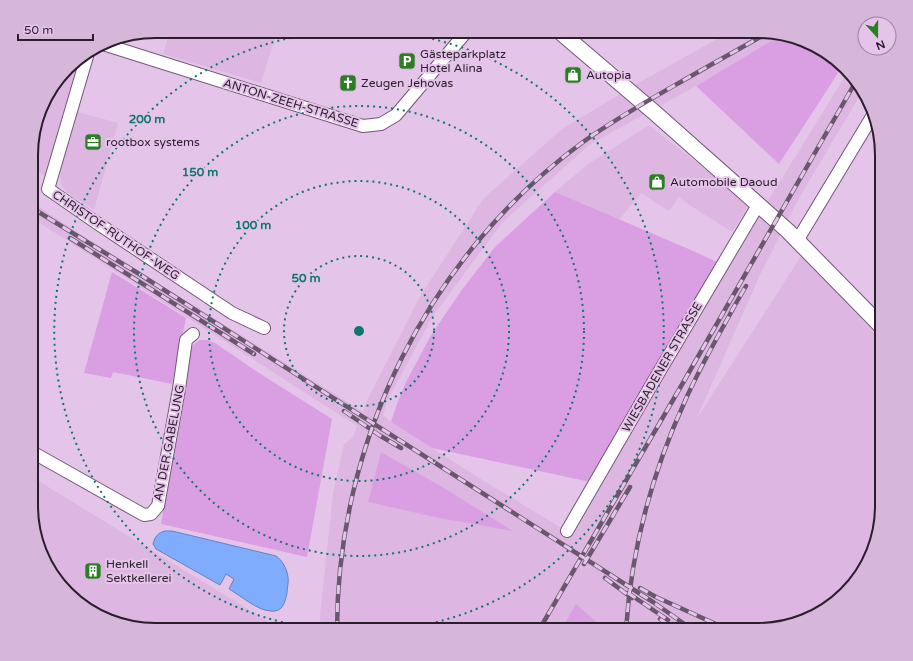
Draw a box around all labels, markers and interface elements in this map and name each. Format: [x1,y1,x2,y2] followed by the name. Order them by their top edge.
[18,16,93,42] scale bar
[857,16,897,56] north arrow
[24,23,53,37] text: 50 m
[874,37,887,53] text: N
[420,47,506,75] place label: Gästeparkplatz Hotel Alina
[397,51,417,71] parking icon: Gästeparkplatz Hotel Alina
[563,65,583,85] shop icon: Autopia
[586,68,631,82] place label: Autopia
[338,73,358,93] church icon: Zeugen Jehovas
[222,76,361,130] street label: ANTON-ZEEH-STRASSE
[361,76,453,90] place label: Zeugen Jehovas
[129,112,165,126] text: 200 m
[83,132,103,152] office icon: rootbox systems
[106,135,200,149] place label: rootbox systems
[182,165,218,179] text: 150 m
[647,172,667,192] shop icon: Automobile Daoud
[670,175,777,189] place label: Automobile Daoud
[50,187,182,283] street label: CHRISTOF-RUTHOF-WEG
[235,218,271,232] text: 100 m
[291,271,321,285] text: 50 m
[619,299,705,434] street label: WIESBADENER STRASSE
[352,324,366,338] centre of rings
[151,383,187,503] street label: AN DER GABELUNG
[106,557,172,585] place label: Henkell Sektkellerei
[83,561,103,581] building icon: Henkell Sektkellerei

